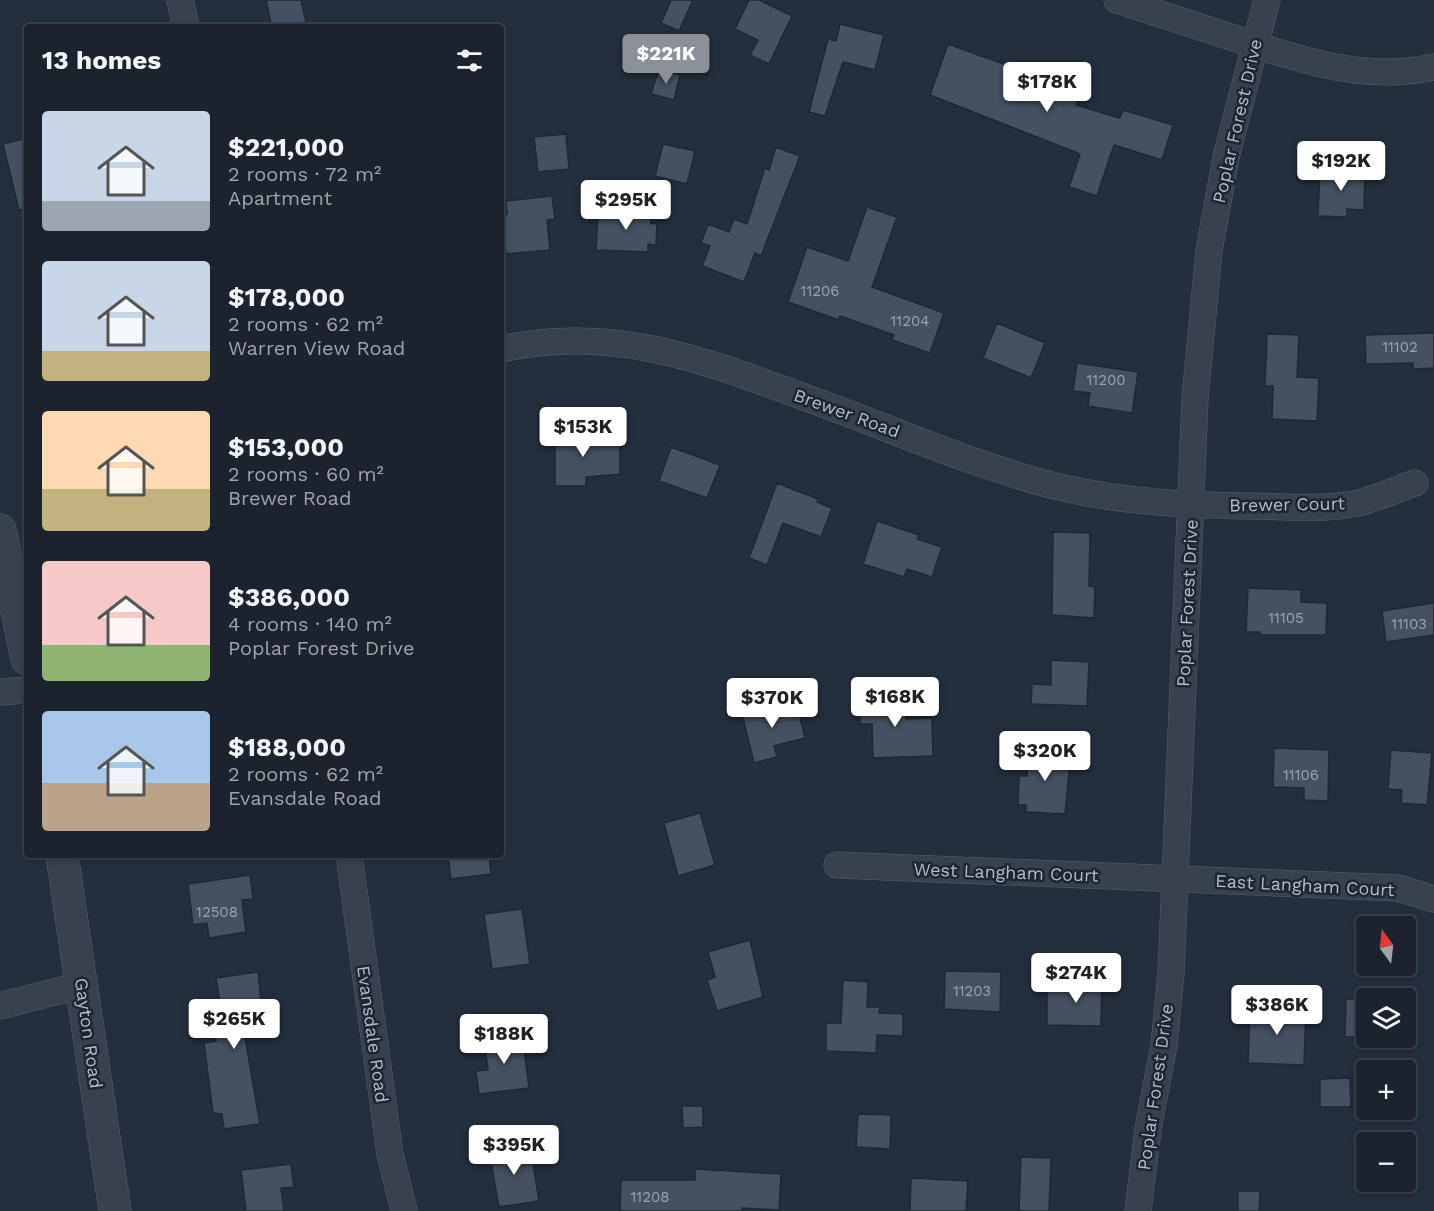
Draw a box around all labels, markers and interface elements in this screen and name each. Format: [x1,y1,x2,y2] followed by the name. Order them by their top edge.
[624,34,708,85] pin: $221K
[1208,37,1266,205] street label: Poplar Forest Drive
[636,41,696,65] text: $221K
[453,44,486,77] icon: filters
[42,45,161,75] text: 13 homes
[1005,62,1089,113] pin: $178K
[1017,69,1077,93] text: $178K
[228,132,344,162] text: $221,000
[90,135,162,207] icon: home
[1299,141,1383,192] pin: $192K
[1311,148,1371,172] text: $192K
[228,162,381,186] text: 2 rooms · 72 m²
[584,180,668,231] pin: $295K
[228,186,332,210] text: Apartment
[595,187,657,211] text: $295K
[228,282,345,312] text: $178,000
[801,282,839,300] house number: 11206
[90,285,162,357] icon: home
[228,312,383,336] text: 2 rooms · 62 m²
[891,312,929,330] house number: 11204
[228,336,405,360] text: Warren View Road
[1382,338,1418,356] house number: 11102
[1086,371,1126,389] house number: 11200
[791,384,903,442] street label: Brewer Road
[541,407,625,458] pin: $153K
[554,414,612,438] text: $153K
[228,432,344,462] text: $153,000
[90,435,162,507] icon: home
[228,462,384,486] text: 2 rooms · 60 m²
[228,486,351,510] text: Brewer Road
[1229,492,1346,516] street label: Brewer Court
[1172,519,1202,687] street label: Poplar Forest Drive
[228,582,350,612] text: $386,000
[90,585,162,657] icon: home
[1268,609,1304,627] house number: 11105
[228,612,392,636] text: 4 rooms · 140 m²
[1391,615,1427,633] house number: 11103
[228,636,414,660] text: Poplar Forest Drive
[853,677,937,728] pin: $168K
[730,678,814,729] pin: $370K
[865,684,925,708] text: $168K
[741,685,803,709] text: $370K
[1003,731,1087,782] pin: $320K
[228,732,346,762] text: $188,000
[90,735,162,807] icon: home
[1013,738,1077,762] text: $320K
[228,762,383,786] text: 2 rooms · 62 m²
[1283,766,1319,784] house number: 11106
[228,786,382,810] text: Evansdale Road
[913,858,1099,886] street label: West Langham Court
[1215,870,1396,900] street label: East Langham Court
[196,903,238,921] house number: 12508
[1356,916,1416,976] north arrow
[1356,916,1416,1192] map controls
[1034,953,1118,1004] pin: $274K
[1045,960,1107,984] text: $274K
[353,964,393,1104] street label: Evansdale Road
[71,976,107,1090] street label: Gayton Road
[953,982,991,1000] house number: 11203
[1235,985,1319,1036] pin: $386K
[1356,988,1416,1048] button: layers
[1245,992,1309,1016] text: $386K
[192,999,276,1050] pin: $265K
[1133,1002,1177,1172] street label: Poplar Forest Drive
[203,1006,265,1030] text: $265K
[462,1014,546,1065] pin: $188K
[474,1021,534,1045] text: $188K
[1356,1060,1416,1120] button: +
[472,1125,556,1176] pin: $395K
[483,1132,545,1156] text: $395K
[1356,1132,1416,1192] button: −
[630,1188,670,1206] house number: 11208

